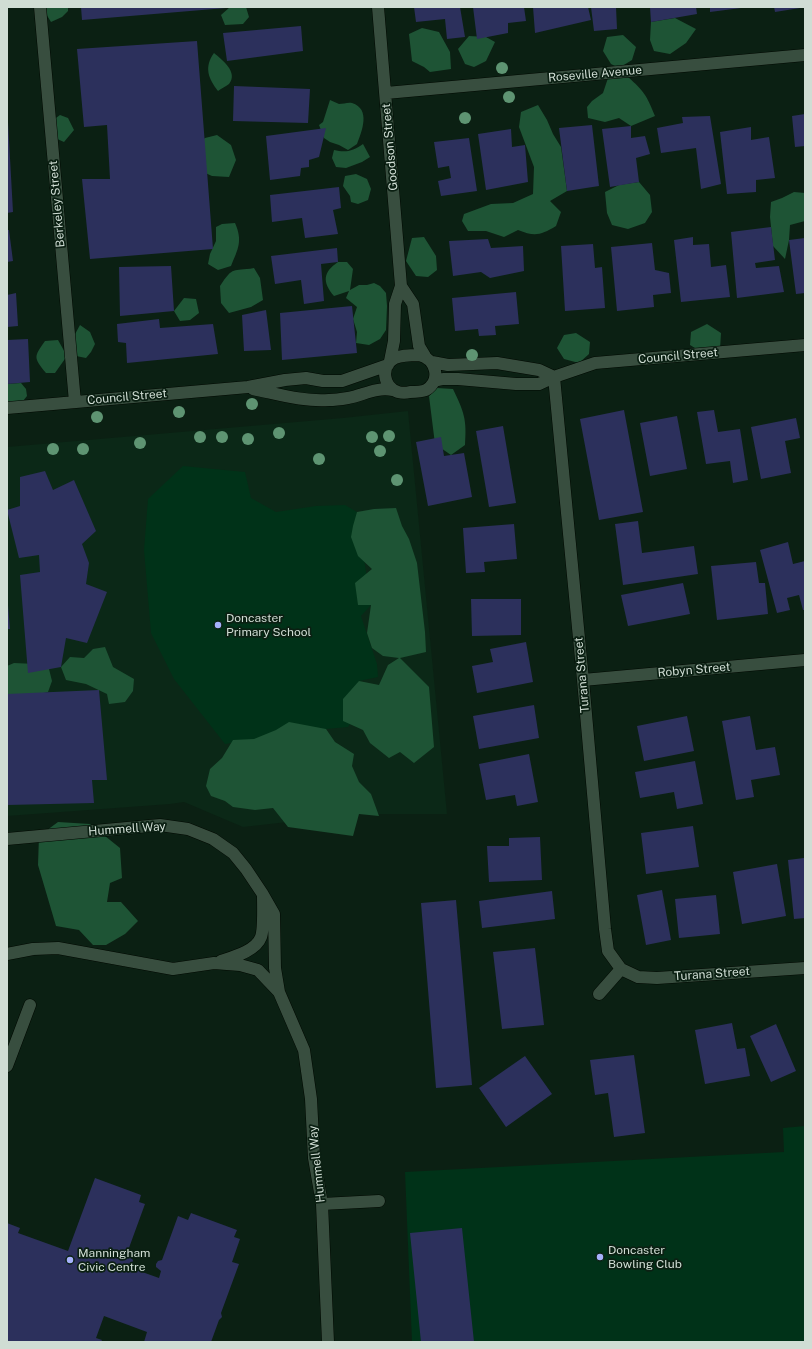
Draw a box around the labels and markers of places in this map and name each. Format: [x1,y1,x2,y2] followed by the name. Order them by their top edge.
[226,611,311,639] place label: Doncaster Primary School
[213,620,223,630] marker: Doncaster Primary School
[608,1243,682,1271] place label: Doncaster Bowling Club
[78,1246,150,1274] place label: Manningham Civic Centre
[595,1252,605,1262] marker: Doncaster Bowling Club
[65,1255,75,1265] marker: Manningham Civic Centre

